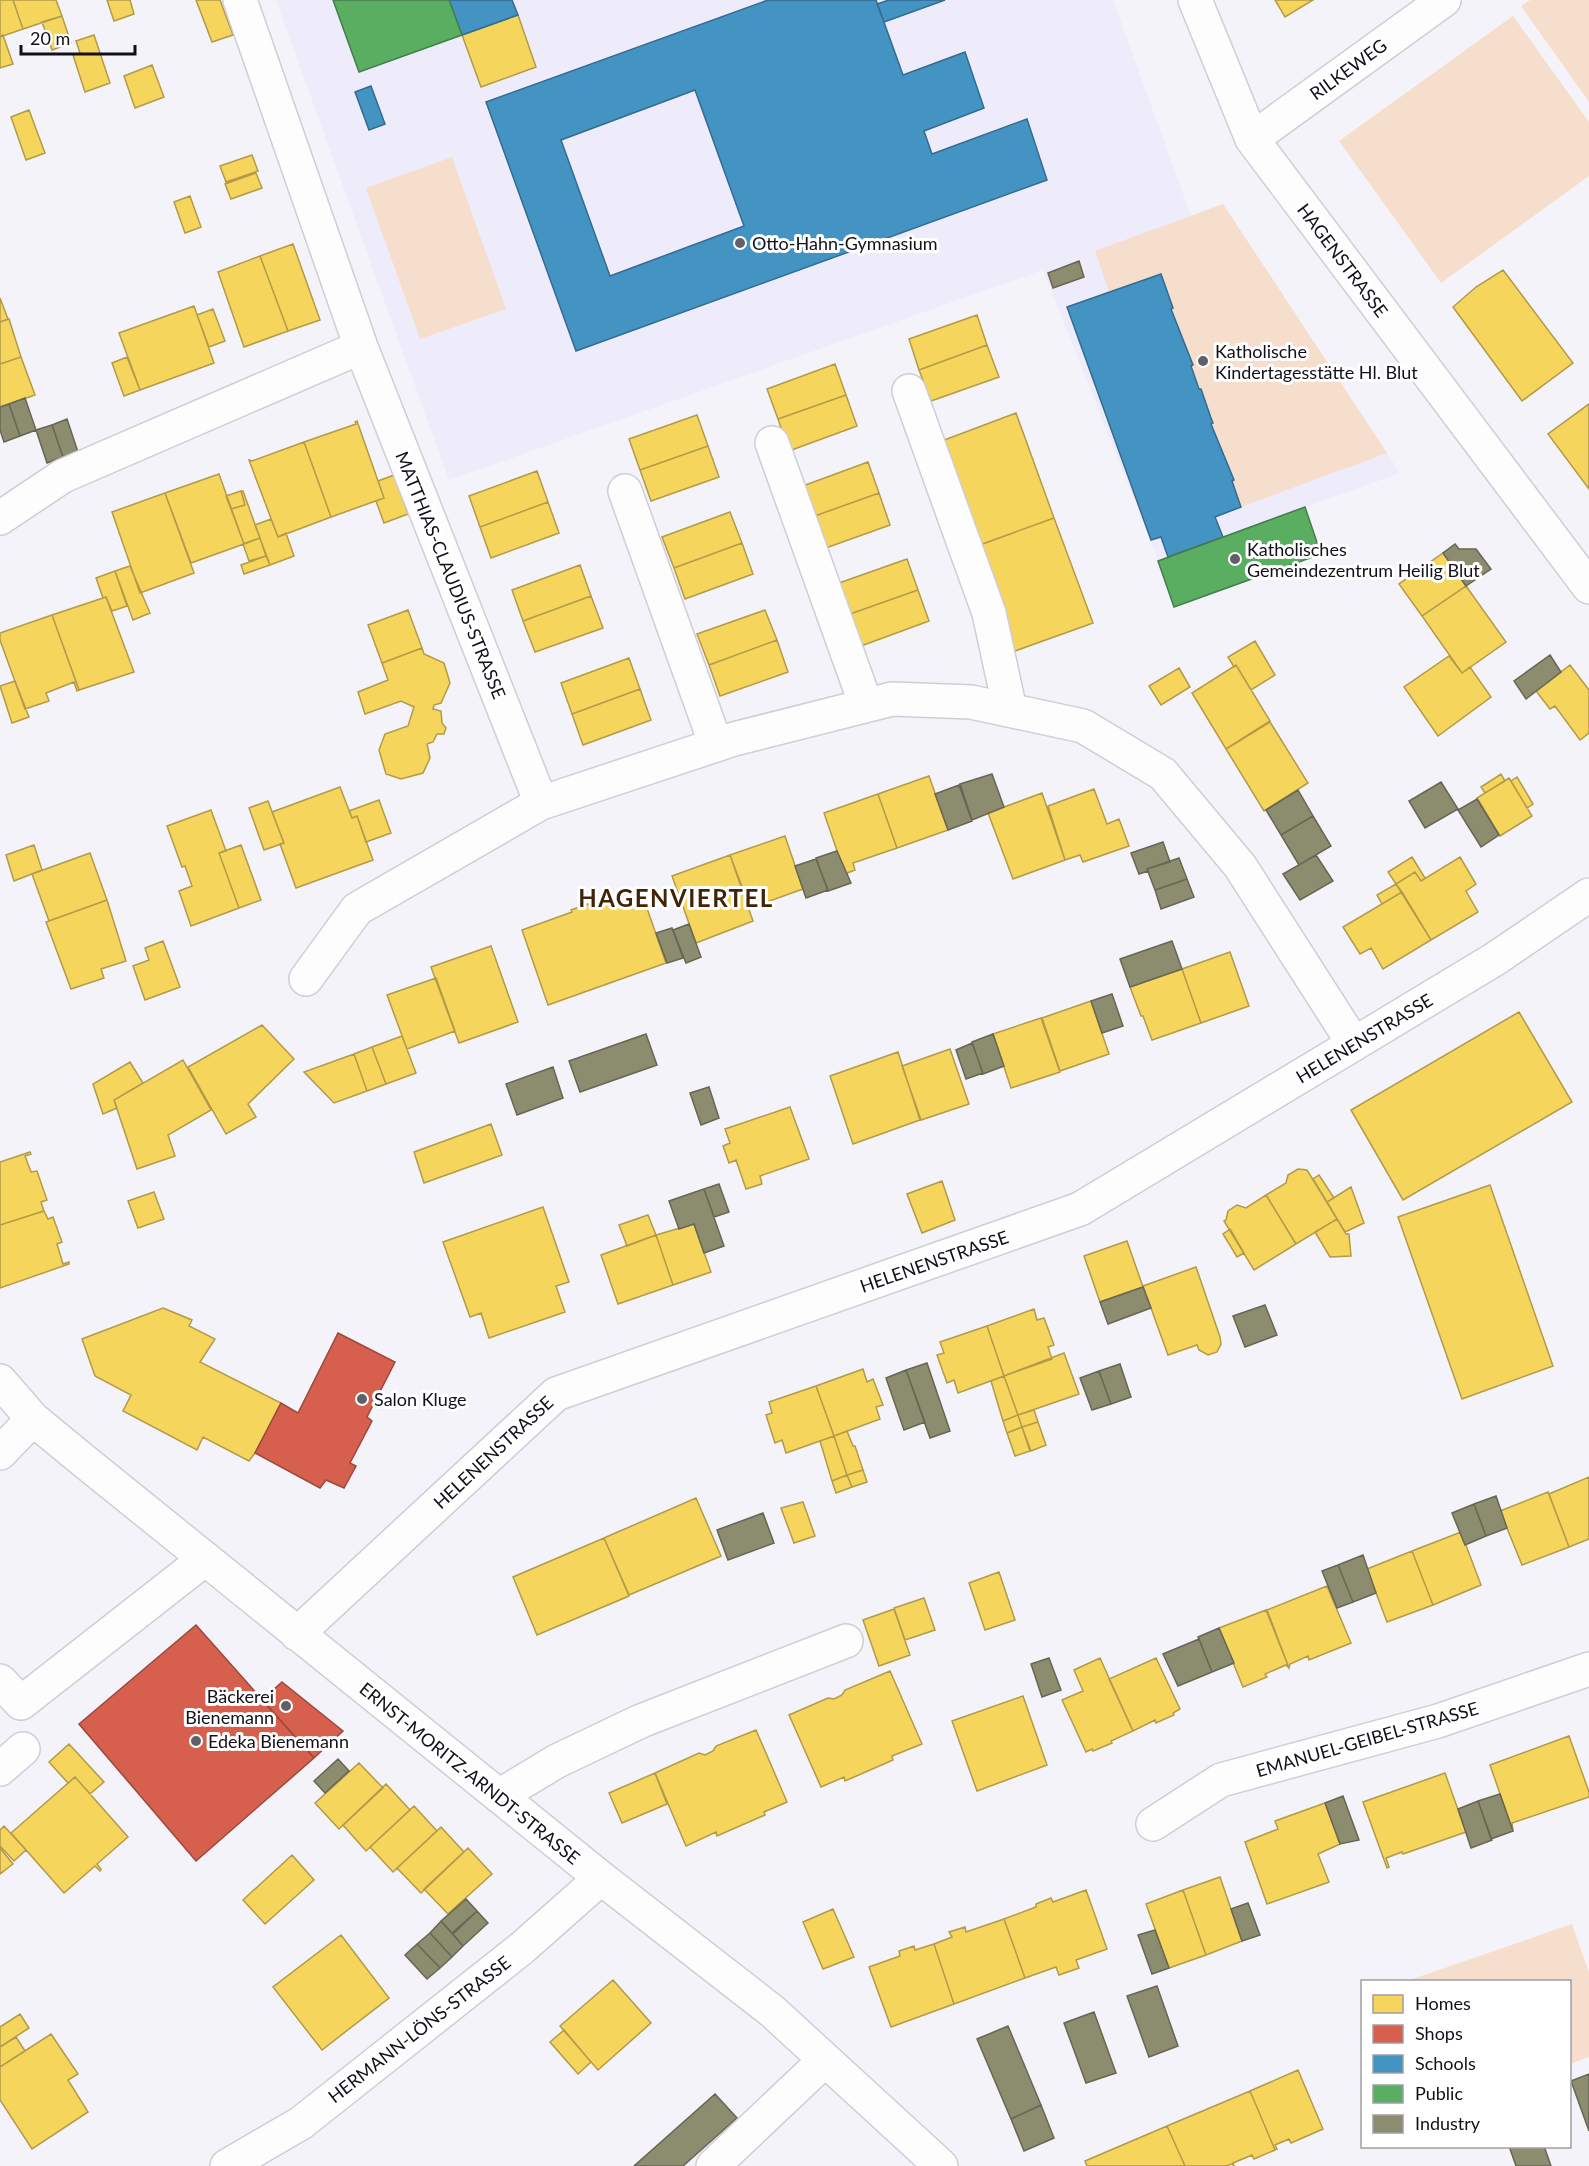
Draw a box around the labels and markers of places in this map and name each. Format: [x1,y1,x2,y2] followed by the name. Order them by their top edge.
[752,232,938,254] place label: Otto-Hahn-Gymnasium
[733,236,747,250] marker: Otto-Hahn-Gymnasium
[1215,340,1418,383] place label: Katholische Kindertagesstätte Hl. Blut
[1196,354,1210,368] marker: Katholische Kindertagesstätte Hl. Blut
[1247,538,1480,581] place label: Katholisches Gemeindezentrum Heilig Blut
[1228,552,1242,566] marker: Katholisches Gemeindezentrum Heilig Blut
[374,1388,467,1410] place label: Salon Kluge
[355,1392,369,1406] marker: Salon Kluge
[185,1685,274,1728] place label: Bäckerei Bienemann
[279,1699,293,1713] marker: Bäckerei Bienemann
[208,1730,349,1752] place label: Edeka Bienemann
[189,1734,203,1748] marker: Edeka Bienemann

